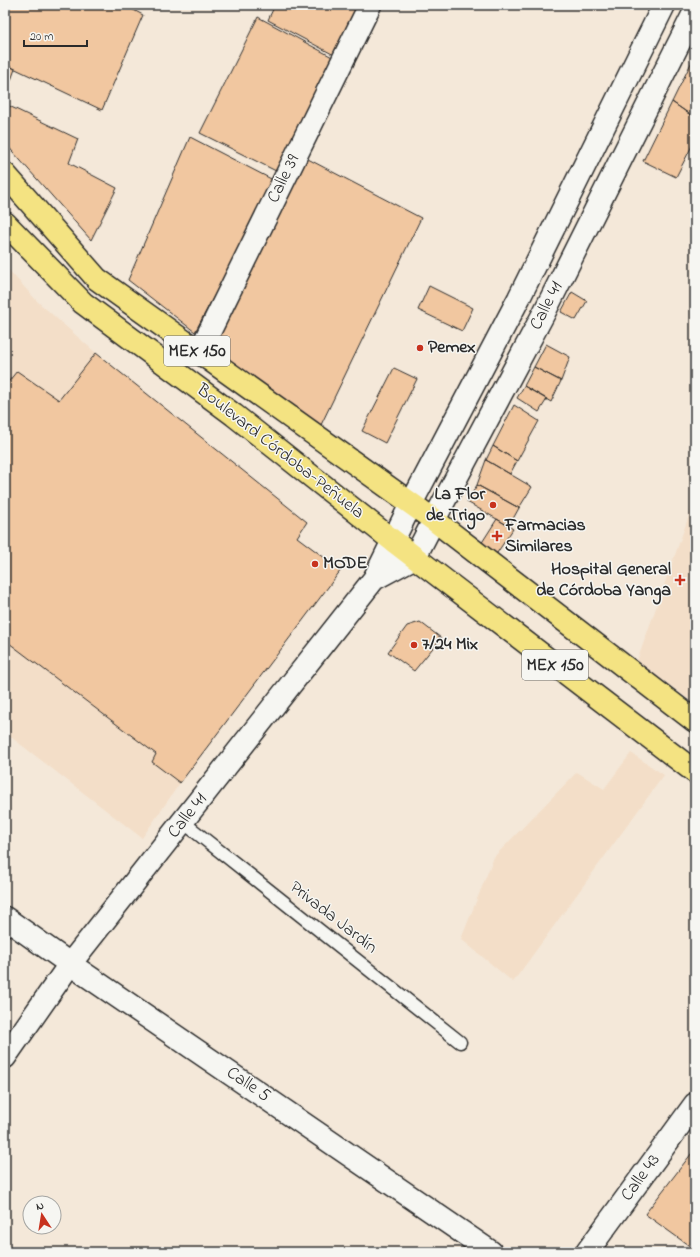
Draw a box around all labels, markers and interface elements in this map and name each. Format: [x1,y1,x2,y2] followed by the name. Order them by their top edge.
[24,22,87,48] scale bar
[30,28,53,46] text: 20 m
[261,150,307,208] street label: Calle 39
[524,277,570,335] street label: Calle 41
[428,335,476,361] place label: Pemex
[164,336,230,366] road number: MEX 150
[415,343,425,353] marker: Pemex
[190,378,369,526] street label: Boulevard Córdoba-Peñuela
[426,482,485,530] place label: La Flor de Trigo
[488,500,498,510] marker: La Flor de Trigo
[504,513,586,560] place label: Farmacias Similares
[492,531,502,541] marker: Farmacias Similares
[323,551,367,577] place label: MODE
[536,557,671,605] place label: Hospital General de Córdoba Yanga
[310,559,320,569] marker: MODE
[674,574,686,586] marker: Hospital General de Córdoba Yanga
[422,632,478,658] place label: 7/24 Mix
[409,640,419,650] marker: 7/24 Mix
[522,650,588,680] road number: MEX 150
[162,788,214,844] street label: Calle 41
[283,875,383,961] street label: Privada Jardín
[221,1061,275,1109] street label: Calle 5
[615,1149,667,1207] street label: Calle 43
[22,1195,62,1235] north arrow
[35,1198,45,1215] text: N

